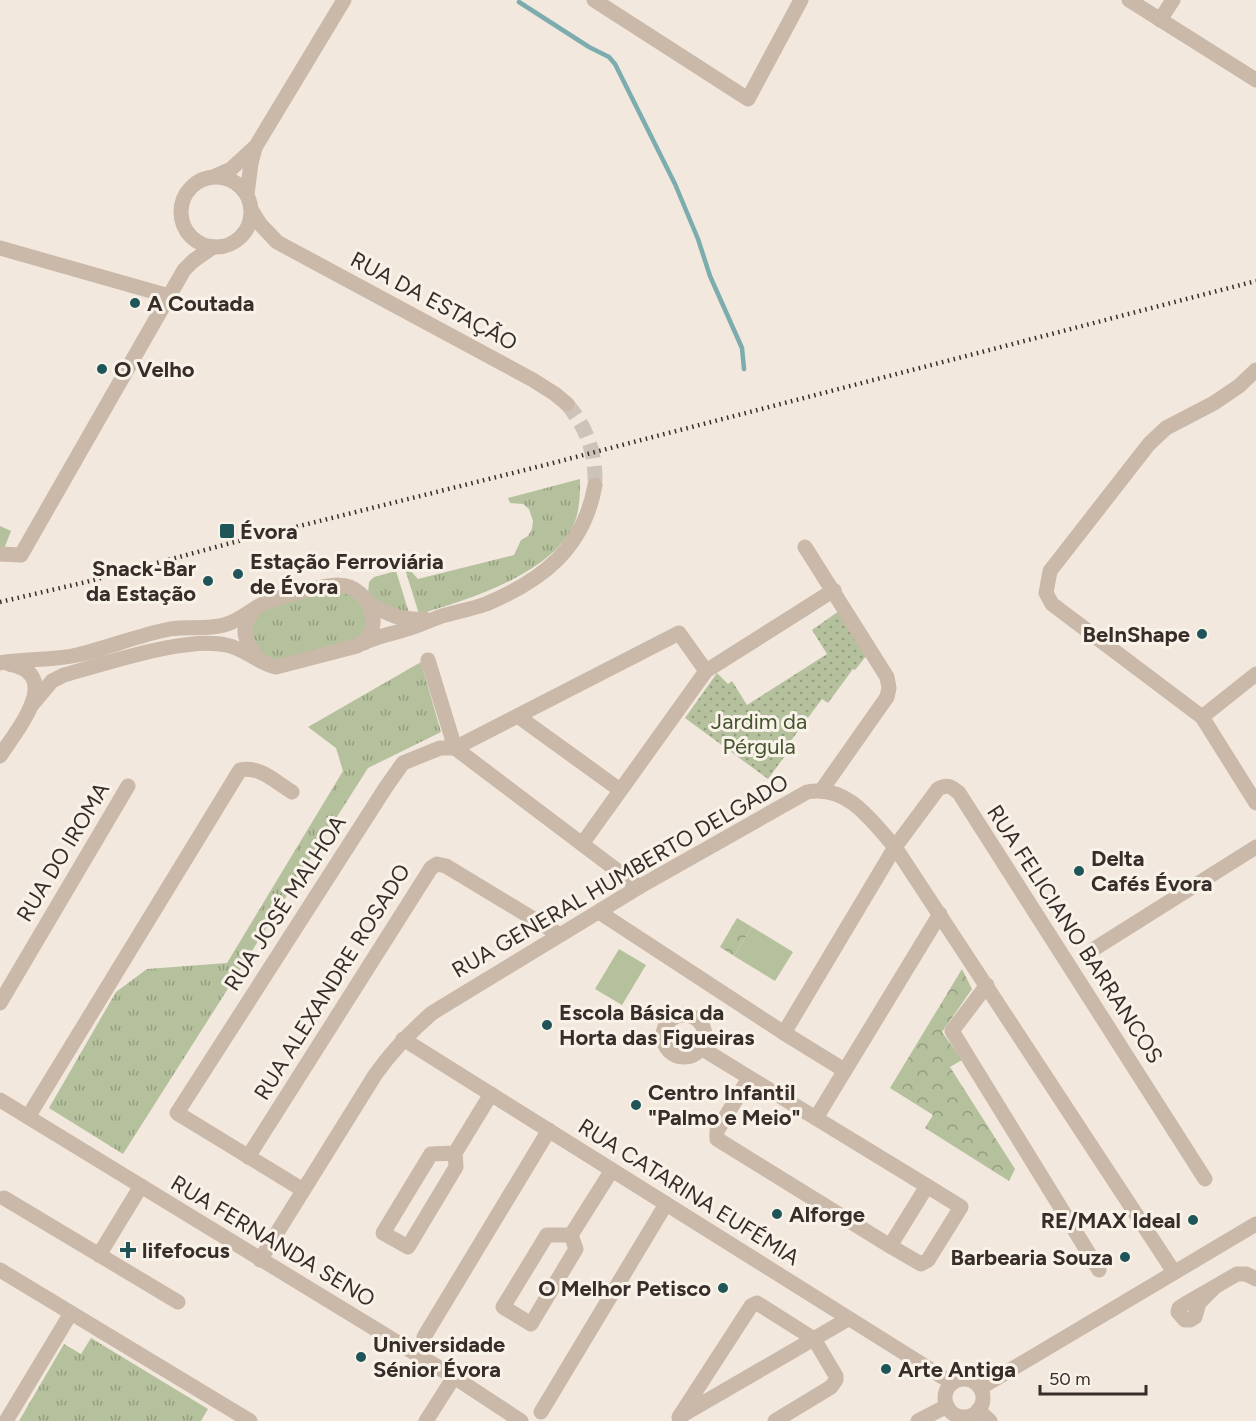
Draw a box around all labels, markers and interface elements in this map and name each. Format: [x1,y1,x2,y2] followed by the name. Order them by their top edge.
[346,246,522,356] street label: RUA DA ESTAÇÃO
[147,290,254,317] place label: A Coutada
[128,296,142,310] marker: A Coutada
[114,356,195,383] place label: O Velho
[95,362,109,376] marker: O Velho
[240,518,298,545] place label: Évora
[218,522,236,540] marker: Évora
[250,548,444,600] place label: Estação Ferroviária de Évora
[86,555,197,607] place label: Snack-Bar da Estação
[231,567,245,581] marker: Estação Ferroviária de Évora
[201,574,215,588] marker: Snack-Bar da Estação
[1082,621,1190,648] place label: BeInShape
[1195,627,1209,641] marker: BeInShape
[711,708,807,760] park label: Jardim da Pérgula
[447,768,793,984] street label: RUA GENERAL HUMBERTO DELGADO
[11,777,115,927] street label: RUA DO IROMA
[981,800,1169,1068] street label: RUA FELICIANO BARRANCOS
[218,810,352,996] street label: RUA JOSÉ MALHOA
[1091,845,1213,897] place label: Delta Cafés Évora
[248,859,416,1105] street label: RUA ALEXANDRE ROSADO
[1072,864,1086,878] marker: Delta Cafés Évora
[559,999,754,1051] place label: Escola Básica da Horta das Figueiras
[540,1018,554,1032] marker: Escola Básica da Horta das Figueiras
[648,1079,801,1131] place label: Centro Infantil "Palmo e Meio"
[629,1098,643,1112] marker: Centro Infantil "Palmo e Meio"
[573,1113,805,1271] street label: RUA CATARINA EUFÉMIA
[166,1169,380,1313] street label: RUA FERNANDA SENO
[789,1201,865,1228] place label: Alforge
[770,1207,784,1221] marker: Alforge
[1041,1207,1181,1234] place label: RE/MAX Ideal
[1186,1213,1200,1227] marker: RE/MAX Ideal
[142,1237,230,1264] place label: lifefocus
[119,1241,137,1259] marker: lifefocus
[951,1244,1113,1271] place label: Barbearia Souza
[1118,1250,1132,1264] marker: Barbearia Souza
[538,1275,711,1302] place label: O Melhor Petisco
[716,1281,730,1295] marker: O Melhor Petisco
[373,1331,505,1383] place label: Universidade Sénior Évora
[354,1350,368,1364] marker: Universidade Sénior Évora
[898,1356,1016,1383] place label: Arte Antiga
[1040,1358,1146,1396] scale bar
[879,1362,893,1376] marker: Arte Antiga
[1049,1368,1091,1390] text: 50 m

